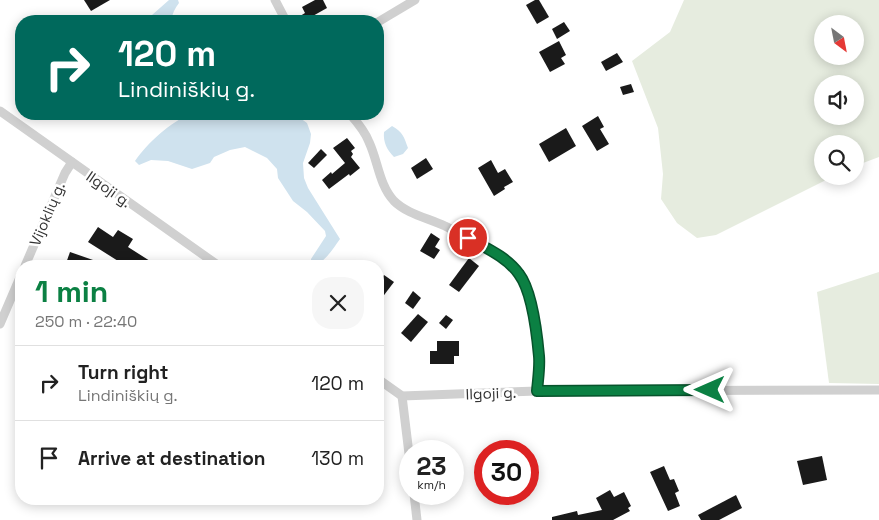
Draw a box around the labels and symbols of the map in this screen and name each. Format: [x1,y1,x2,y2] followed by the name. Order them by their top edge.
[814,15,864,65] north arrow
[83,167,135,211] street label: Ilgoji g.
[25,179,69,249] street label: Vijoklių g.
[447,217,489,259] pin
[683,363,735,415] position arrow
[465,383,517,403] street label: Ilgoji g.
[474,440,539,505] speed limit sign: 30

